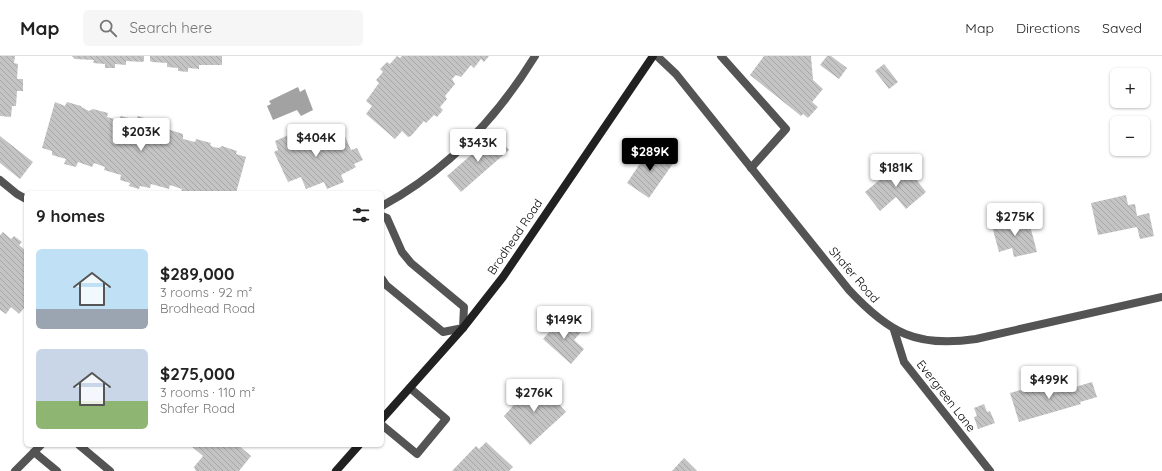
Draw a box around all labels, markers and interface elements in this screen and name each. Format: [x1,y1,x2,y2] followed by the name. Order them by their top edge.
[83,10,363,46] search box
[20,16,59,40] text: Map
[97,17,119,39] icon: search
[129,18,212,37] text: Search here
[965,19,994,37] text: Map
[1016,19,1080,37] text: Directions
[1102,19,1142,37] text: Saved
[1110,68,1150,156] map controls
[1110,68,1150,108] button: +
[1110,116,1150,156] button: −
[113,118,169,152] pin: $203K
[122,123,160,139] text: $203K
[288,124,344,158] pin: $404K
[296,129,336,145] text: $404K
[450,129,506,163] pin: $343K
[459,134,497,150] text: $343K
[622,138,678,172] pin: $289K
[631,143,669,159] text: $289K
[868,154,924,188] pin: $181K
[879,159,913,175] text: $181K
[484,196,545,277] street label: Brodhead Road
[987,203,1043,237] pin: $275K
[350,204,372,226] icon: filters
[36,205,105,226] text: 9 homes
[996,208,1034,224] text: $275K
[826,244,883,306] street label: Shafer Road
[160,263,234,284] text: $289,000
[68,265,116,313] icon: home
[160,284,252,300] text: 3 rooms · 92 m²
[160,300,255,316] text: Brodhead Road
[536,306,592,340] pin: $149K
[546,311,582,327] text: $149K
[914,357,979,435] street label: Evergreen Lane
[160,363,235,384] text: $275,000
[68,365,116,413] icon: home
[1021,366,1077,400] pin: $499K
[1030,371,1068,387] text: $499K
[506,379,562,413] pin: $276K
[160,384,255,400] text: 3 rooms · 110 m²
[515,384,553,400] text: $276K
[160,400,235,416] text: Shafer Road

